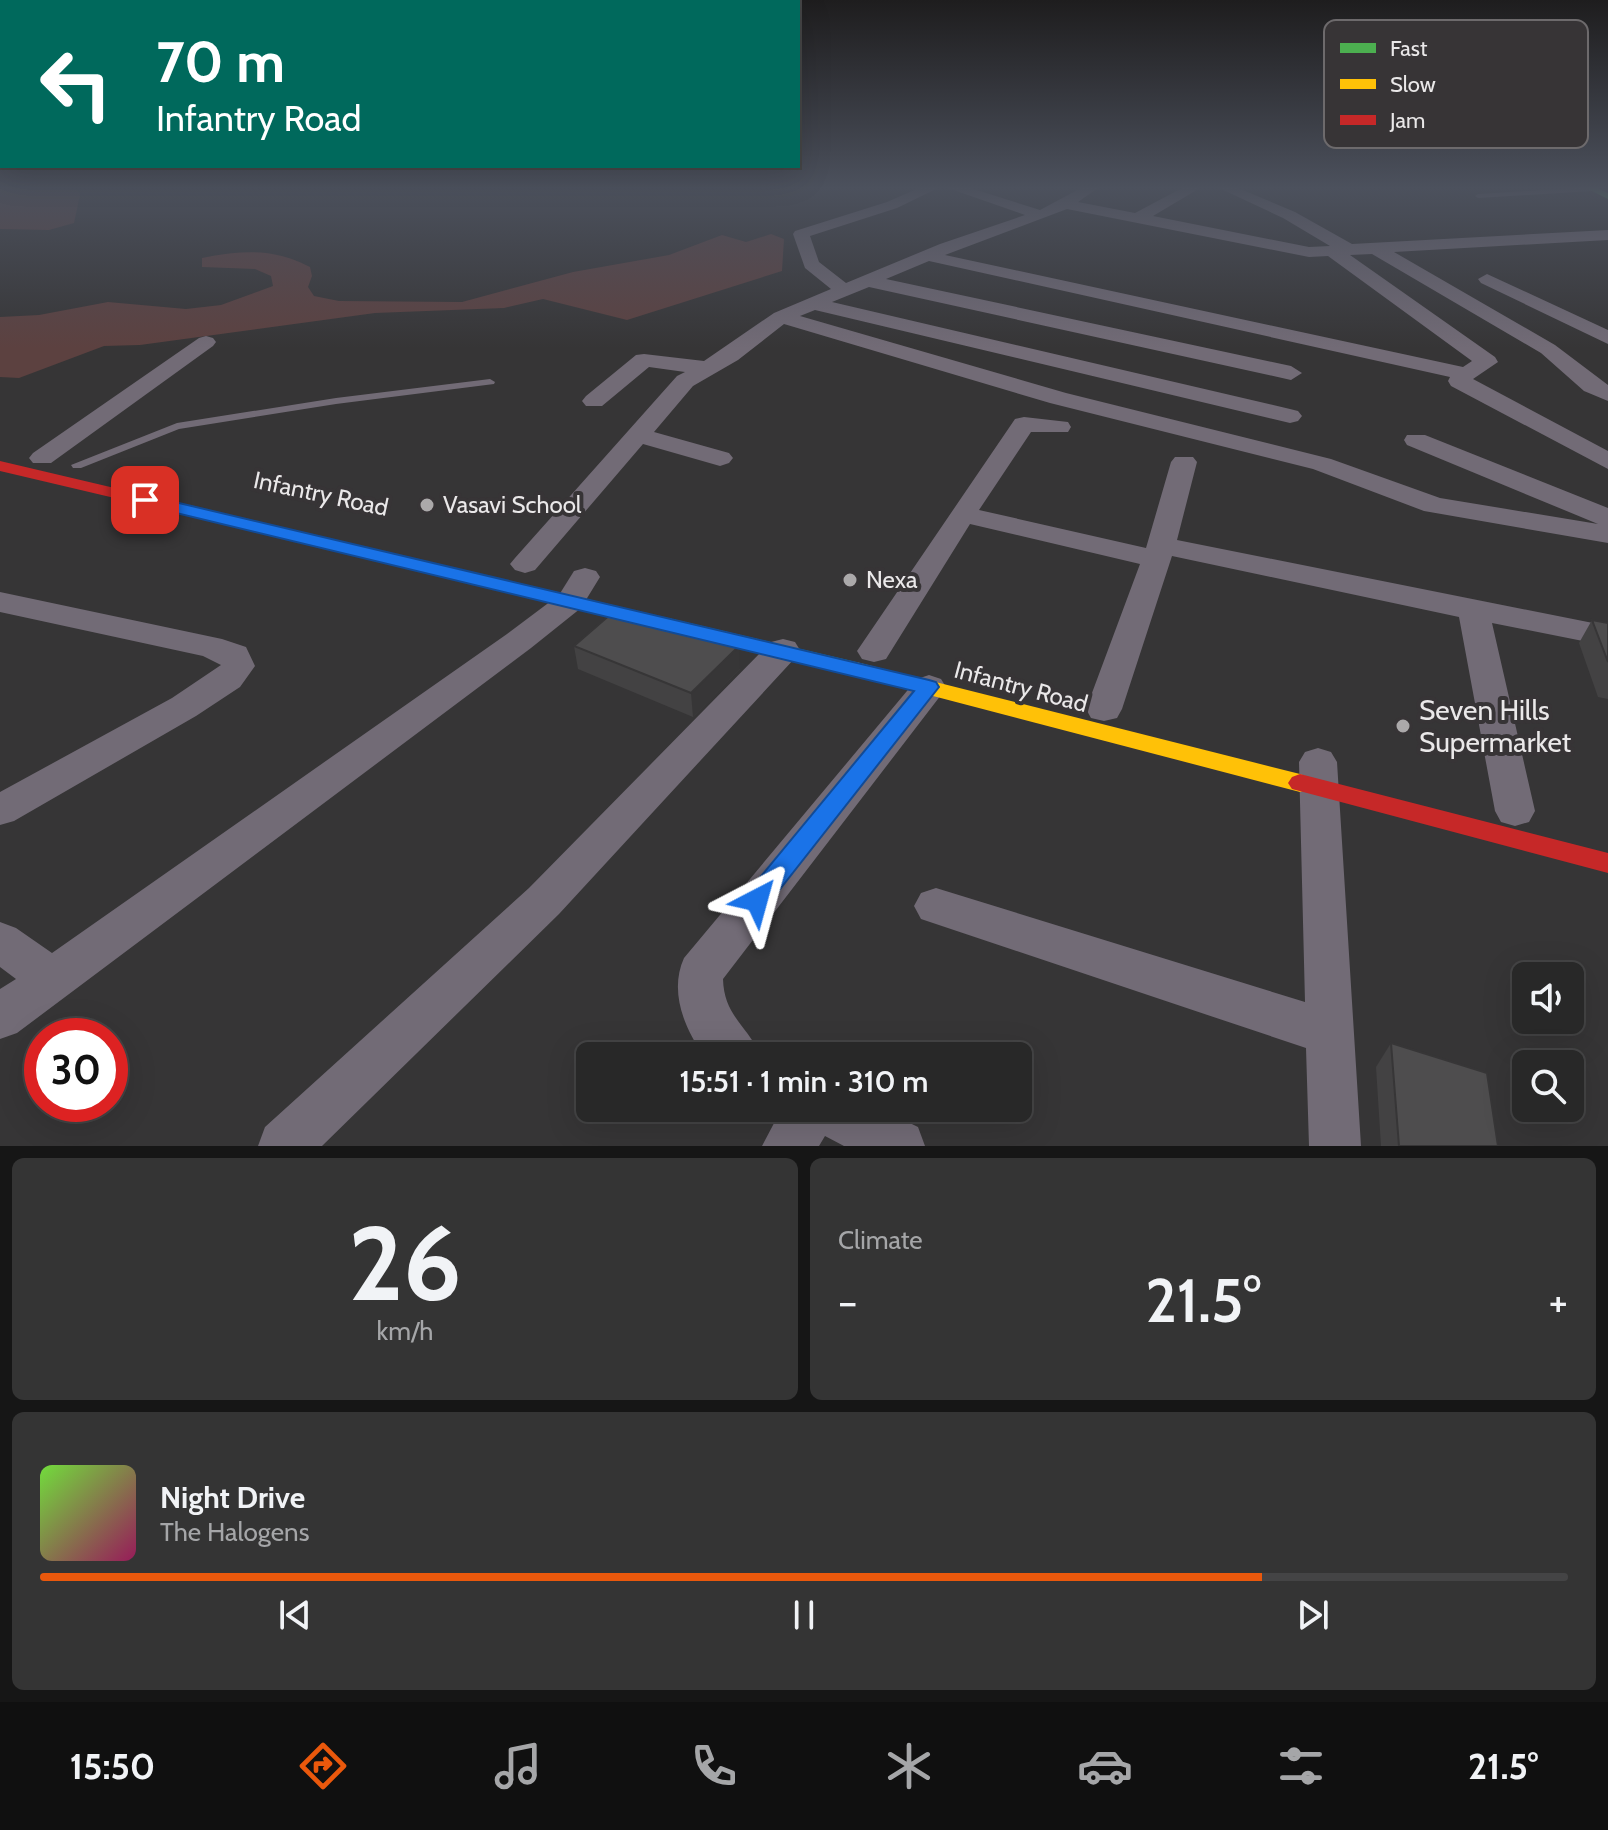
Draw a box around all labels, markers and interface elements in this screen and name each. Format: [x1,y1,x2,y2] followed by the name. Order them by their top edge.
[1324,20,1588,148] legend
[156,28,285,96] text: 70 m
[24,32,128,136] icon: left
[1390,35,1428,62] text: Fast
[1390,71,1436,98] text: Slow
[156,96,362,140] text: Infantry Road
[1389,107,1425,134] text: Jam
[251,465,391,522] street label: Infantry Road
[111,466,179,534] pin
[123,478,167,522] icon: arrive
[443,490,582,519] place label: Vasavi School
[418,496,436,514] marker: Vasavi School
[866,565,918,594] place label: Nexa
[841,571,859,589] marker: Nexa
[951,655,1091,718] street label: Infantry Road
[1419,693,1571,759] place label: Seven Hills Supermarket
[1394,717,1412,735] marker: Seven Hills Supermarket
[715,858,799,942] position arrow
[1512,962,1584,1122] map controls
[1512,962,1584,1034] button: sound
[24,1018,128,1122] speed limit sign: 30
[1512,1050,1584,1122] button: search
[680,1063,928,1100] text: 15:51 · 1 min · 310 m
[348,1200,462,1326] text: 26
[838,1224,923,1256] text: Climate
[1145,1264,1261,1337] text: 21.5°
[838,1275,857,1328] text: −
[1549,1275,1568,1328] text: +
[377,1315,433,1347] text: km/h
[160,1479,305,1516] text: Night Drive
[160,1516,309,1548] text: The Halogens
[273,1593,317,1637] icon: previous
[782,1593,826,1637] icon: pause
[1291,1593,1335,1637] icon: next
[295,1738,351,1794] icon: directions
[490,1738,546,1794] icon: music
[686,1738,742,1794] icon: phone
[881,1738,937,1794] icon: climate
[1077,1738,1133,1794] icon: car
[1273,1738,1329,1794] icon: filters
[70,1744,155,1788] text: 15:50
[1468,1744,1538,1788] text: 21.5°

